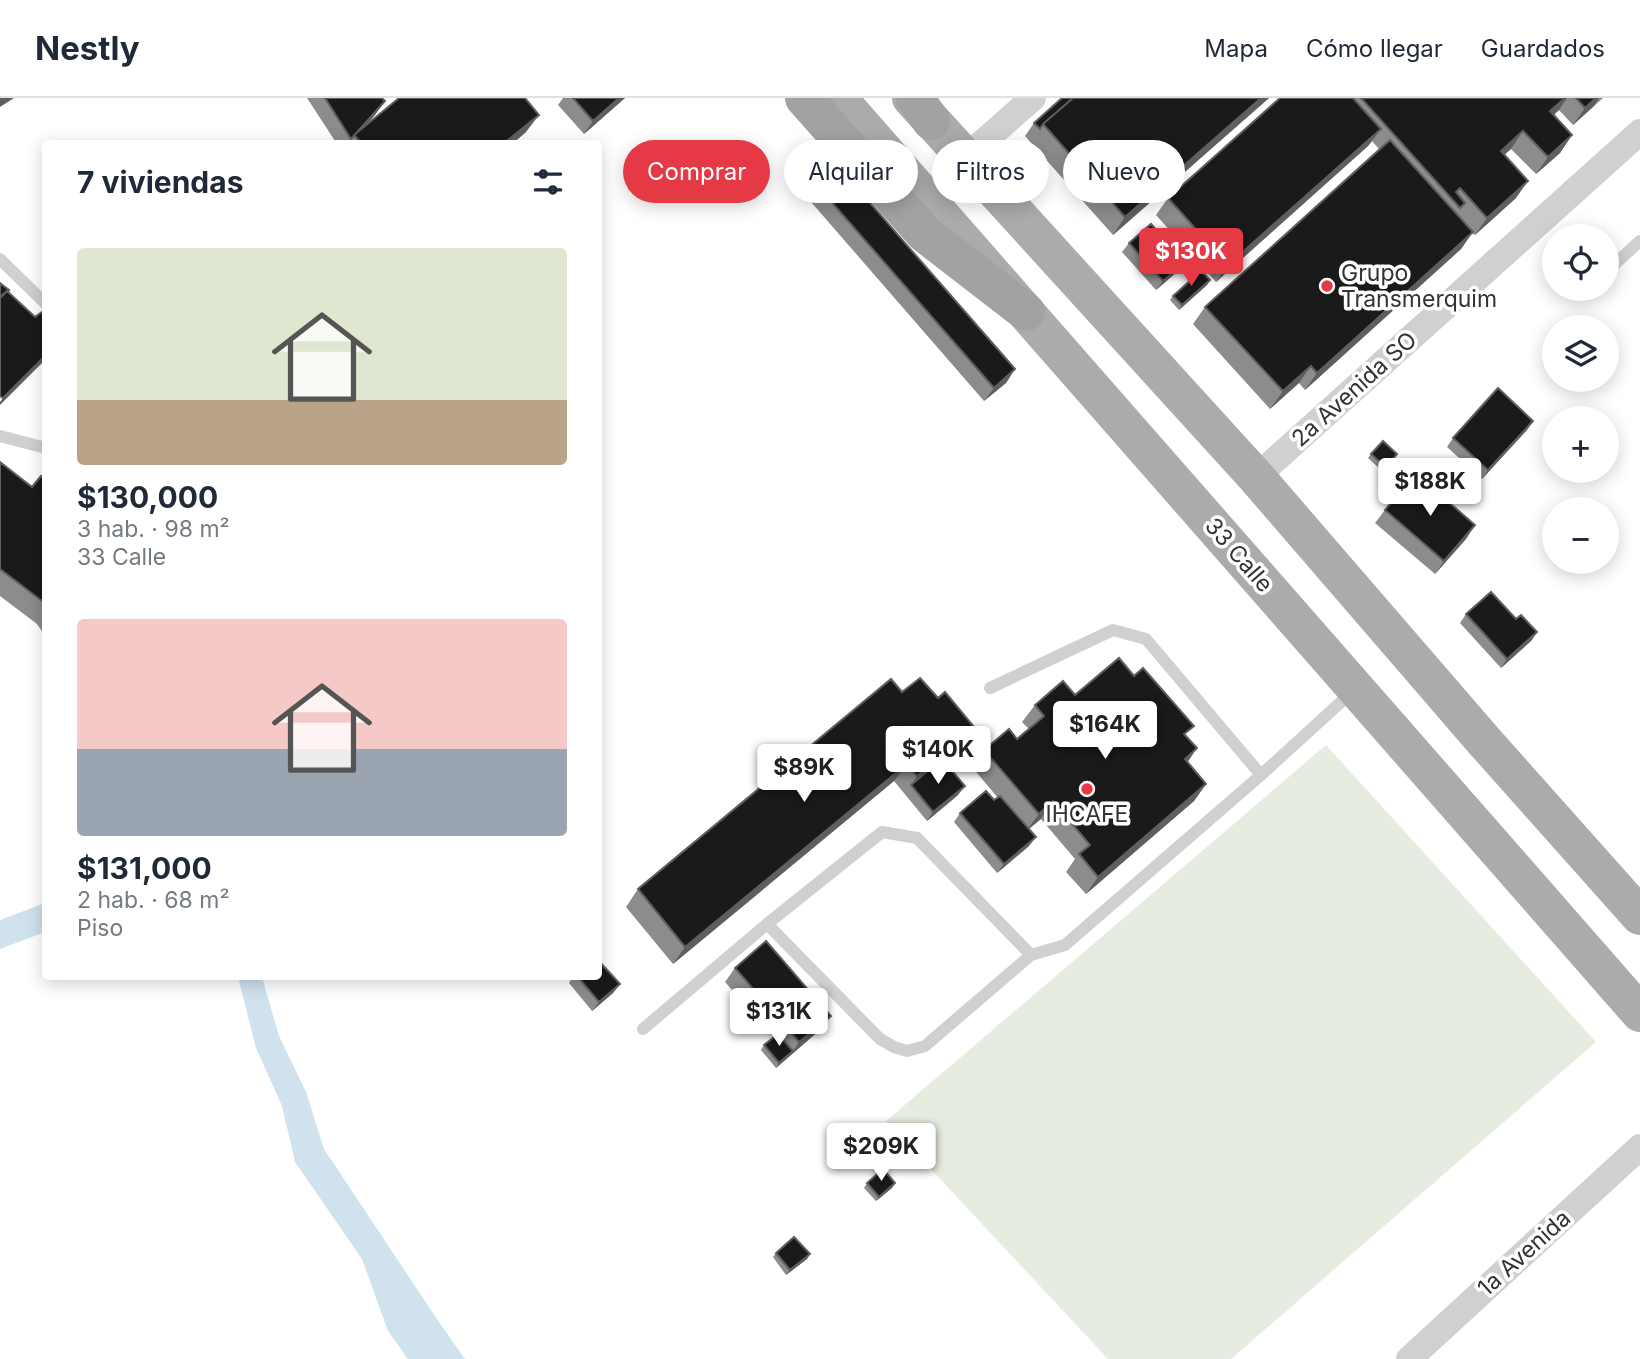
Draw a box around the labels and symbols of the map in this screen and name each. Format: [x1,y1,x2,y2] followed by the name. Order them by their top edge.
[1142,228,1240,288] pin: $130K
[1341,259,1497,313] place label: Grupo Transmerquim
[1319,278,1335,294] marker: Grupo Transmerquim
[1286,326,1422,452] street label: 2a Avenida SO
[1381,458,1479,518] pin: $188K
[1199,512,1279,598] street label: 33 Calle
[1056,702,1154,761] pin: $164K
[889,726,987,786] pin: $140K
[763,744,845,804] pin: $89K
[1079,781,1095,797] marker: IHCAFE
[1046,800,1128,828] place label: IHCAFE
[730,988,828,1048] pin: $131K
[832,1124,930,1183] pin: $209K
[1472,1204,1576,1302] street label: 1a Avenida

